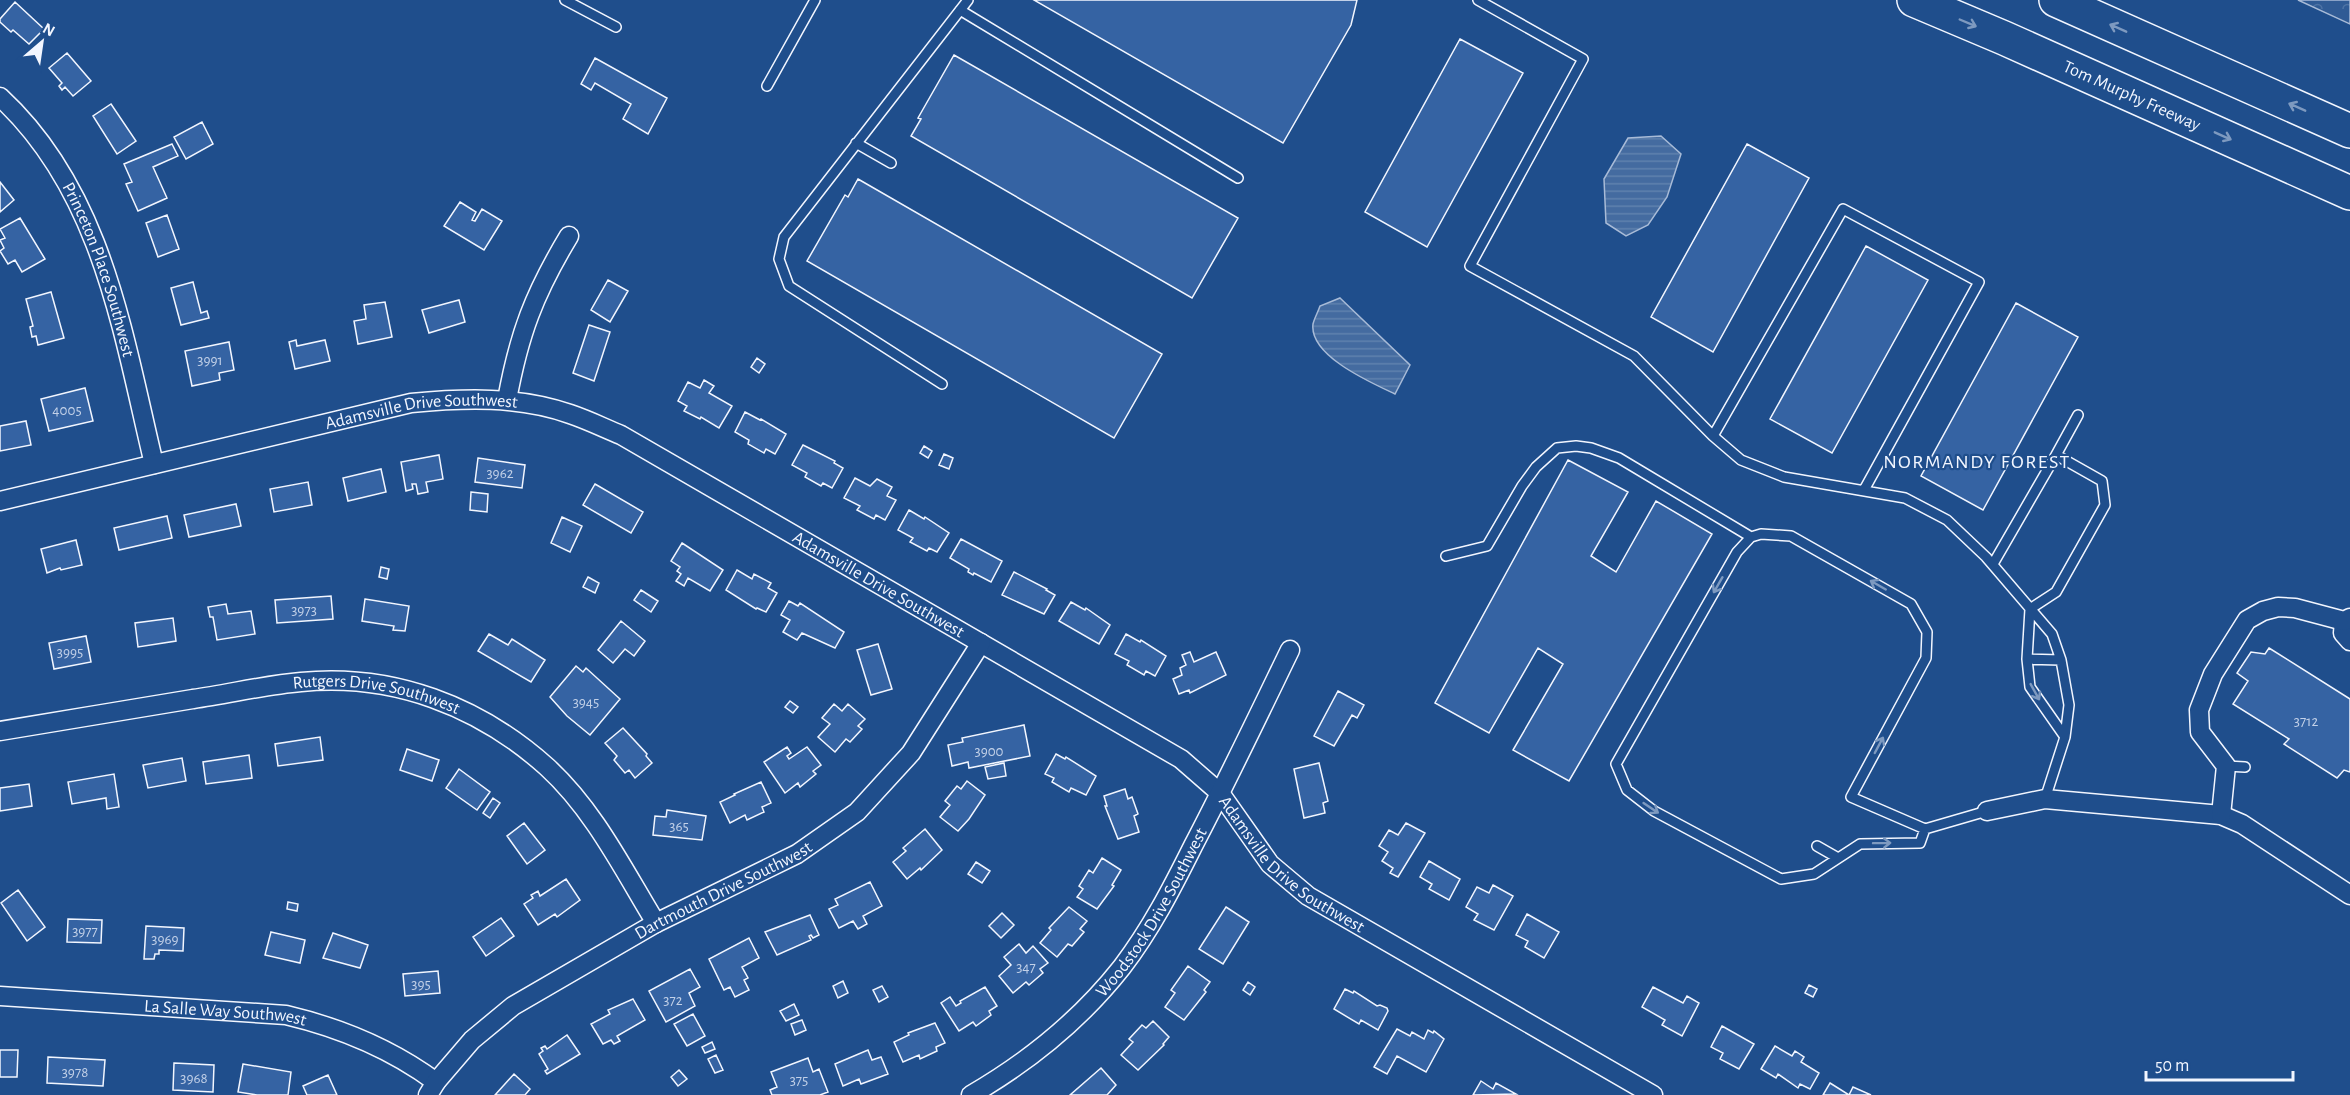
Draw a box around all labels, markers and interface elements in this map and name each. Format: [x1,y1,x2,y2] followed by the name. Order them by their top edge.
[12,12,72,72] north arrow
[1958,18,1976,29] one-way arrow
[40,20,58,39] text: N
[2110,21,2128,33] one-way arrow
[2060,58,2203,135] street label: Tom Murphy Freeway
[2288,101,2306,112] one-way arrow
[2213,131,2231,142] one-way arrow
[58,180,137,359] street label: Princeton Place Southwest
[197,353,223,368] house number: 3991
[324,392,519,433] street label: Adamsville Drive Southwest
[52,403,82,418] house number: 4005
[1883,452,2071,472] district label: NORMANDY FOREST
[486,466,514,481] house number: 3962
[789,528,967,642] street label: Adamsville Drive Southwest
[1712,576,1724,593] one-way arrow
[1870,579,1887,591] one-way arrow
[291,603,317,618] house number: 3973
[57,645,83,660] house number: 3995
[292,673,463,718] street label: Rutgers Drive Southwest
[2029,683,2041,700] one-way arrow
[573,695,599,710] house number: 3945
[2294,714,2318,729] house number: 3712
[1873,737,1885,754] one-way arrow
[974,744,1004,759] house number: 3900
[1215,793,1368,937] street label: Adamsville Drive Southwest
[1643,802,1659,814] one-way arrow
[669,819,689,834] house number: 365
[1093,825,1211,1001] street label: Woodstock Drive Southwest
[1871,837,1891,849] one-way arrow
[632,838,816,943] street label: Dartmouth Drive Southwest
[72,924,98,939] house number: 3977
[151,932,179,947] house number: 3969
[1016,960,1036,975] house number: 347
[411,977,431,992] house number: 395
[663,993,683,1008] house number: 372
[144,998,309,1030] street label: La Salle Way Southwest
[2146,1044,2293,1082] scale bar
[2155,1057,2189,1075] text: 50 m
[62,1065,88,1080] house number: 3978
[180,1071,208,1086] house number: 3968
[790,1073,808,1088] house number: 375

